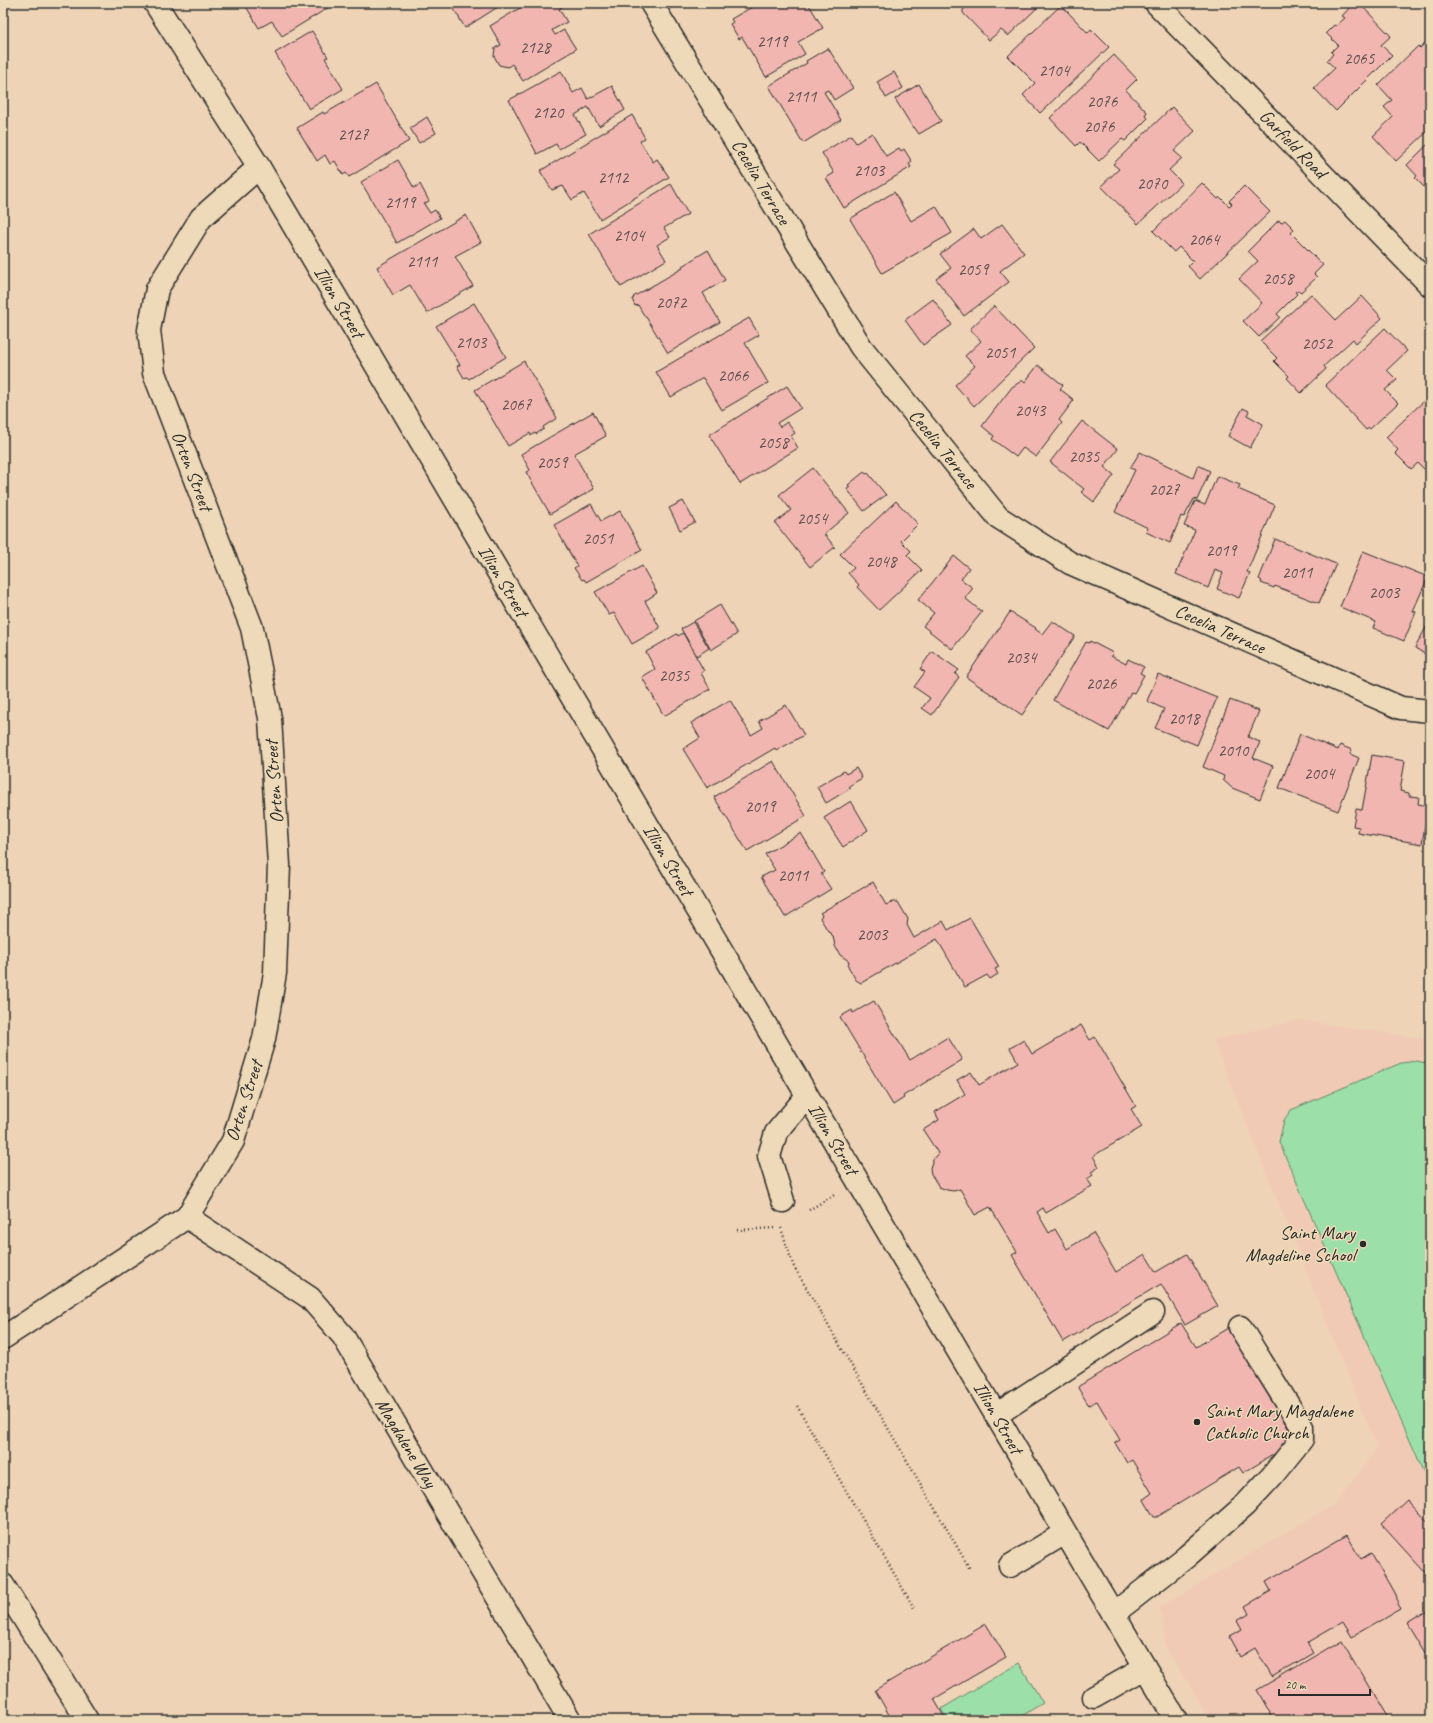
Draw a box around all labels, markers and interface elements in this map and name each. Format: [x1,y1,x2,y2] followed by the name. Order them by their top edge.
[757,31,789,52] house number: 2119
[520,37,553,58] house number: 2128
[1344,48,1376,69] house number: 2065
[1039,60,1072,81] house number: 2104
[786,86,818,107] house number: 2111
[1087,91,1119,112] house number: 2076
[533,102,565,123] house number: 2120
[1254,104,1334,186] street label: Garfield Road
[1084,116,1116,137] house number: 2076
[338,124,370,145] house number: 2127
[726,135,797,231] street label: Cecelia Terrace
[854,160,886,181] house number: 2103
[598,167,630,188] house number: 2112
[1137,173,1169,194] house number: 2070
[385,192,417,213] house number: 2119
[614,225,647,246] house number: 2104
[1189,229,1222,250] house number: 2064
[407,251,439,272] house number: 2111
[958,259,990,280] house number: 2059
[308,262,371,344] street label: Illion Street
[1263,268,1296,289] house number: 2058
[656,292,688,313] house number: 2072
[456,332,488,353] house number: 2103
[1302,333,1334,354] house number: 2052
[985,342,1017,363] house number: 2051
[718,365,750,386] house number: 2066
[501,394,533,415] house number: 2067
[1015,400,1047,421] house number: 2043
[904,404,984,495] street label: Cecelia Terrace
[166,428,219,517] street label: Orten Street
[758,432,791,453] house number: 2058
[1069,446,1101,467] house number: 2035
[537,452,569,473] house number: 2059
[1149,479,1181,500] house number: 2027
[797,508,830,529] house number: 2054
[583,528,615,549] house number: 2051
[1206,540,1238,561] house number: 2019
[472,541,535,623] street label: Illion Street
[866,551,899,572] house number: 2048
[1282,562,1314,583] house number: 2011
[1369,582,1401,603] house number: 2003
[1171,599,1270,660] street label: Cecelia Terrace
[1006,647,1039,668] house number: 2034
[659,665,691,686] house number: 2035
[1086,673,1118,694] house number: 2026
[1169,708,1202,729] house number: 2018
[259,737,289,824] street label: Orten Street
[1218,740,1250,761] house number: 2010
[1304,763,1337,784] house number: 2004
[745,796,777,817] house number: 2019
[637,820,700,902] street label: Illion Street
[778,865,810,886] house number: 2011
[857,924,889,945] house number: 2003
[220,1055,269,1144] street label: Orten Street
[802,1099,865,1181] street label: Illion Street
[1245,1221,1359,1267] place label: Saint Mary Magdeline School
[1358,1239,1368,1249] marker: Saint Mary Magdeline School
[968,1378,1030,1461] street label: Illion Street
[370,1394,443,1493] street label: Magdalene Way
[1205,1399,1354,1445] place label: Saint Mary Magdalene Catholic Church
[1192,1417,1202,1427] marker: Saint Mary Magdalene Catholic Church
[1279,1671,1370,1697] scale bar
[1285,1677,1307,1693] text: 20 m

